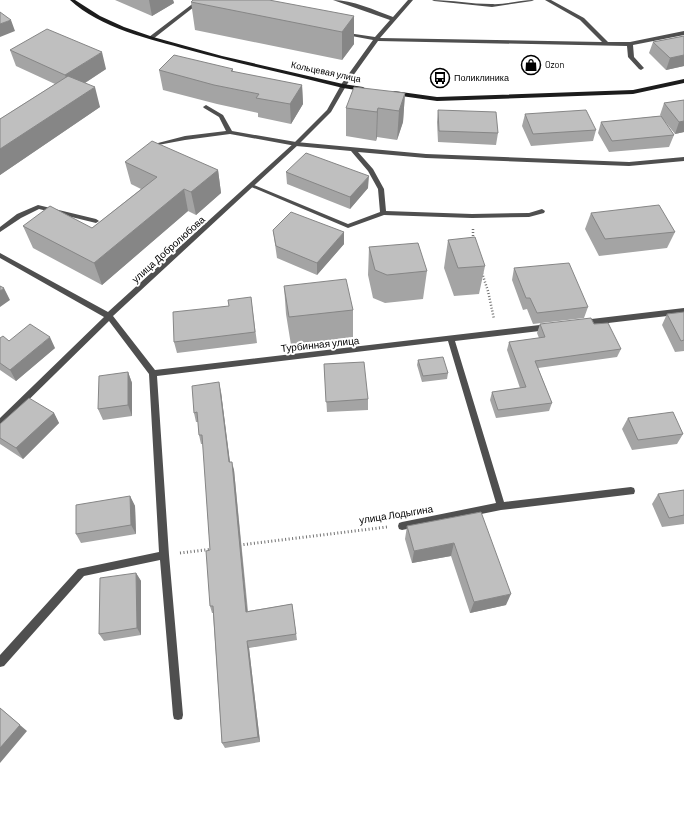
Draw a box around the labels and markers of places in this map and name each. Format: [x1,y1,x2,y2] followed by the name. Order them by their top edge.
[520,54,542,76] shop icon: Ozon
[545,59,565,70] place label: Ozon
[429,67,451,89] bus stop icon: Поликлиника
[454,72,509,83] place label: Поликлиника

